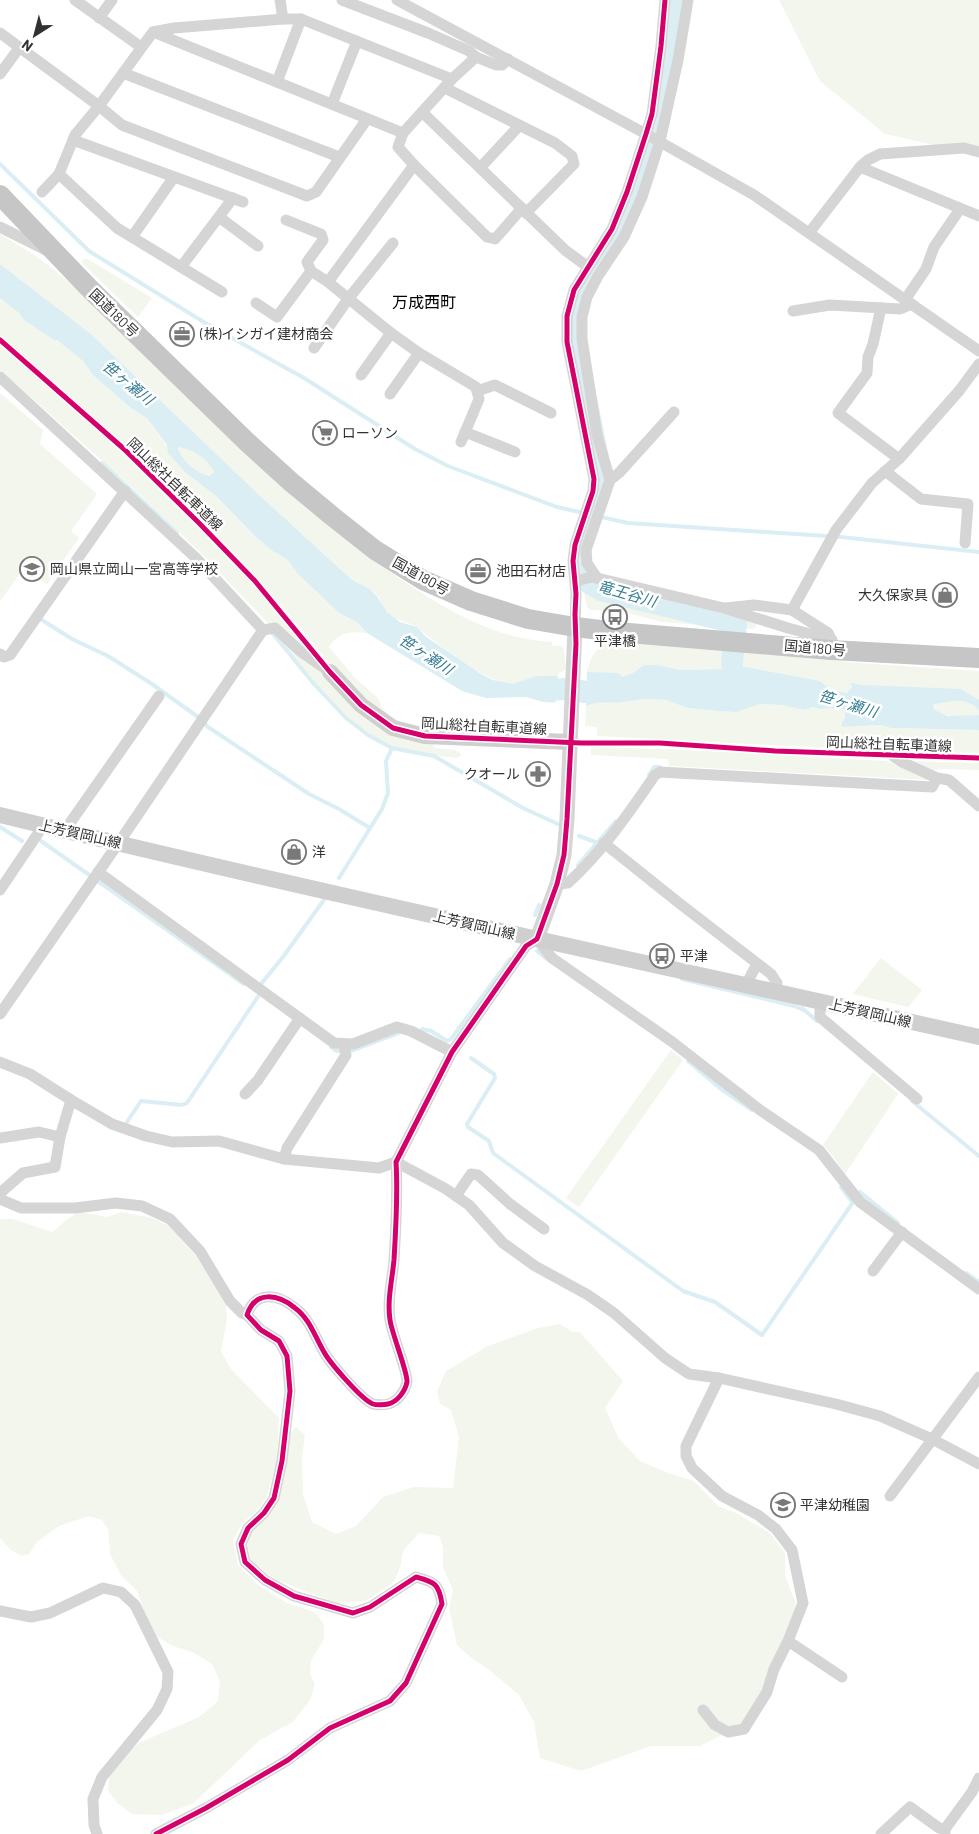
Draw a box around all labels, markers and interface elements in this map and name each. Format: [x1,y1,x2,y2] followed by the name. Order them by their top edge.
[10,10,60,60] north arrow
[18,36,36,56] text: N
[86,285,143,340] street label: 国道180号
[392,292,456,311] district label: 万成西町
[169,321,195,347] office icon: (株)イシガイ建材商会
[199,325,333,342] place label: (株)イシガイ建材商会
[100,356,159,409] water label: 笹ヶ瀬川
[312,420,338,446] supermarket icon: ローソン
[342,424,398,441] place label: ローソン
[124,434,227,534] street label: 岡山総社自転車道線
[390,553,453,598] street label: 国道180号
[19,556,45,582] school or university icon: 岡山県立岡山一宮高等学校
[465,558,491,584] office icon: 池田石材店
[50,560,218,577] place label: 岡山県立岡山一宮高等学校
[496,562,566,579] place label: 池田石材店
[596,576,661,611] water label: 竜王谷川
[932,582,958,608] shop icon: 大久保家具
[858,586,928,603] place label: 大久保家具
[602,604,628,630] bus stop icon: 平津橋
[396,630,458,679] water label: 笹ヶ瀬川
[594,632,636,649] place label: 平津橋
[783,636,847,659] street label: 国道180号
[817,686,882,721] water label: 笹ヶ瀬川
[421,714,547,737] street label: 岡山総社自転車道線
[826,733,952,754] street label: 岡山総社自転車道線
[525,761,551,787] pharmacy icon: クオール
[464,765,520,782] place label: クオール
[37,816,123,851] street label: 上芳賀岡山線
[281,839,307,865] shop icon: 洋
[312,843,326,860] place label: 洋
[431,907,517,942] street label: 上芳賀岡山線
[649,943,675,969] bus stop icon: 平津
[680,947,708,964] place label: 平津
[827,995,913,1030] street label: 上芳賀岡山線
[770,1492,796,1518] school or university icon: 平津幼稚園
[800,1496,870,1513] place label: 平津幼稚園

